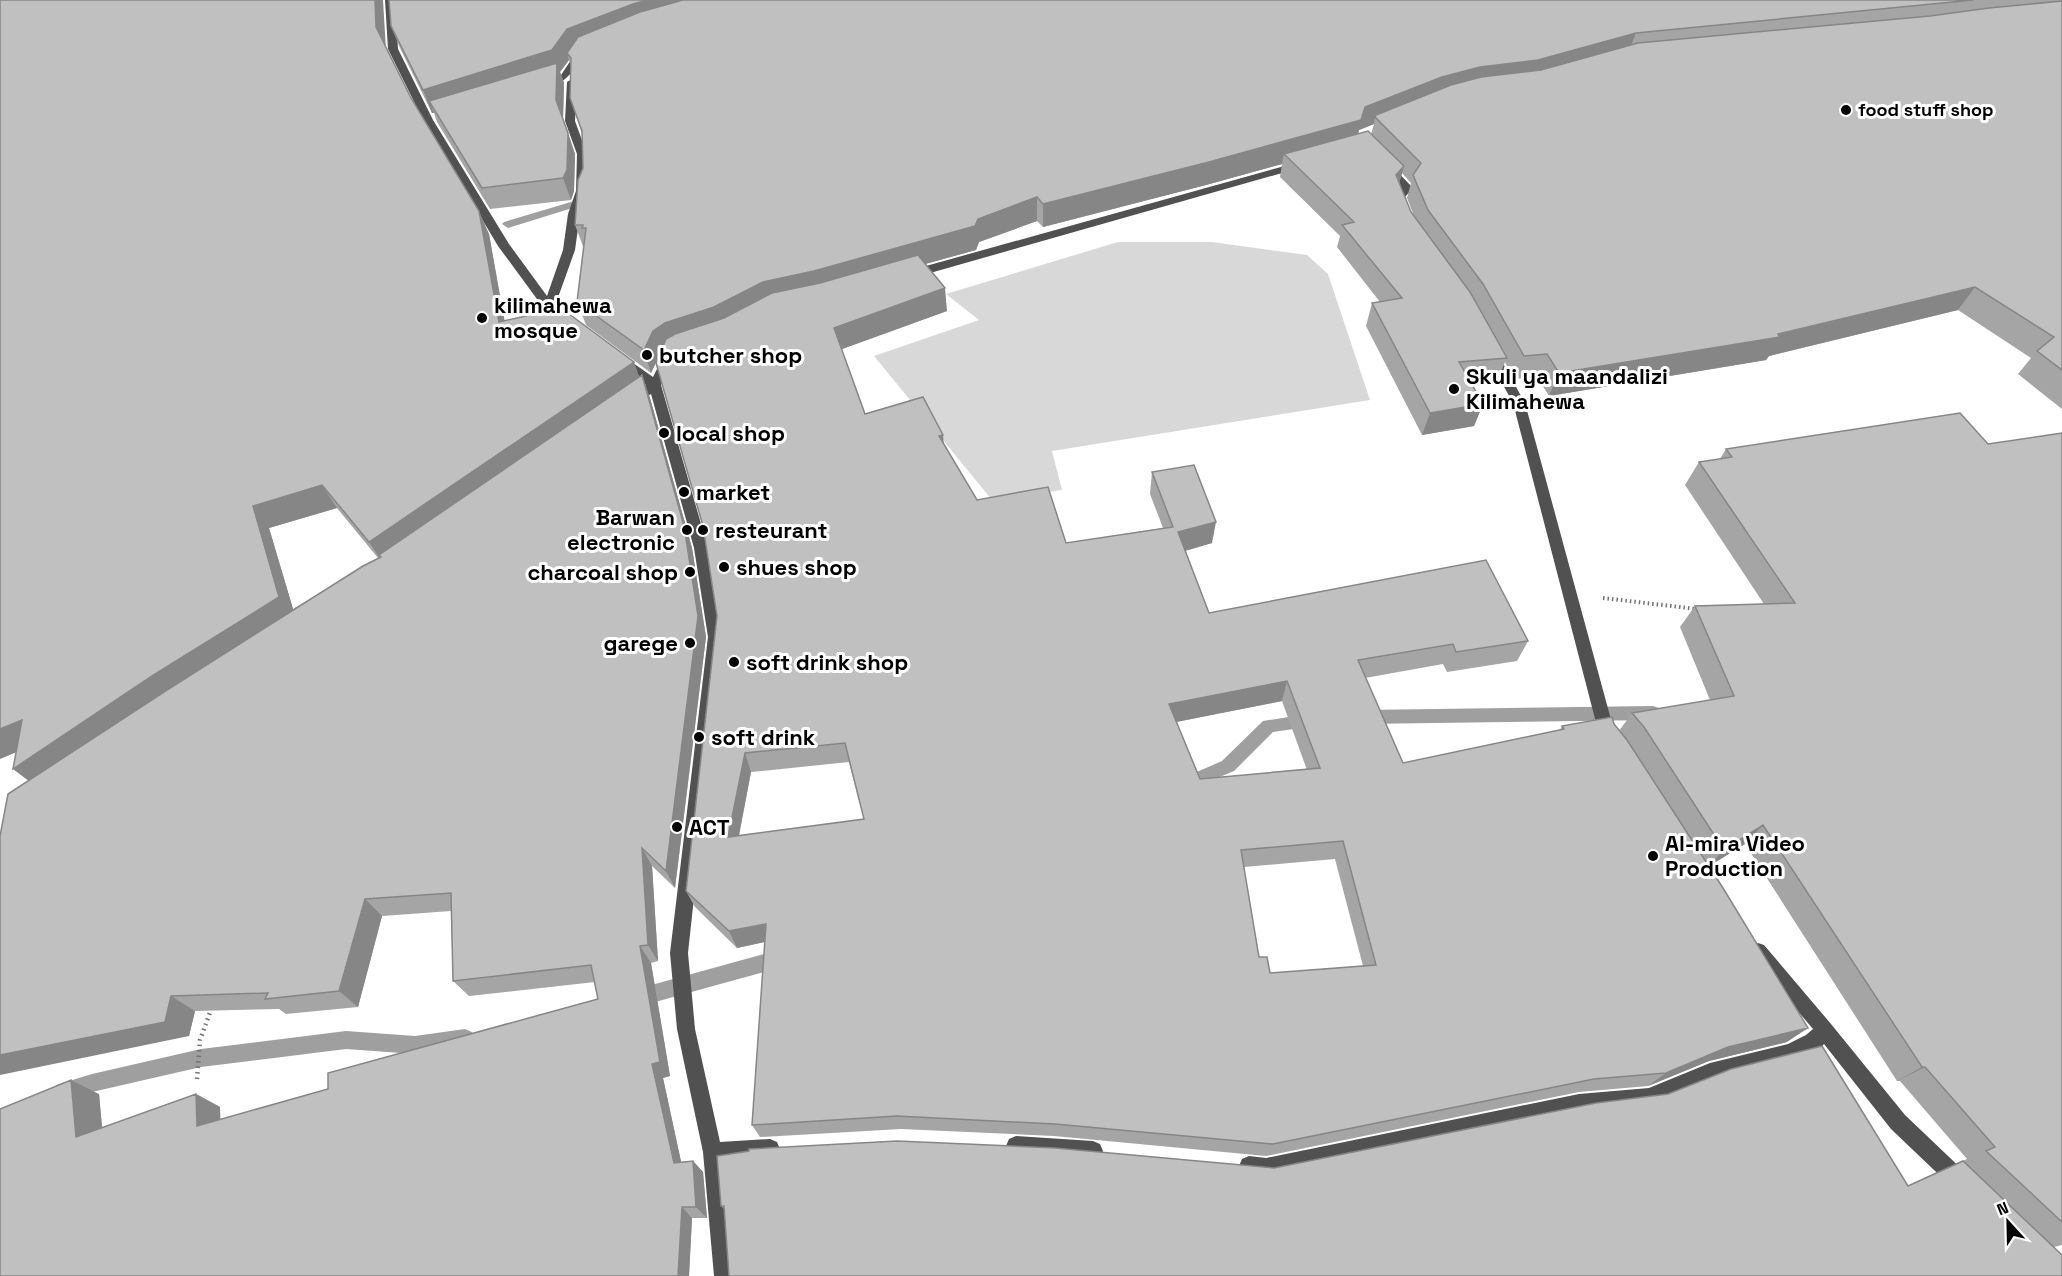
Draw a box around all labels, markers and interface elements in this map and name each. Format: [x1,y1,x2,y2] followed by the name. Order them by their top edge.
[1858,98,1994,121] place label: food stuff shop
[1839,103,1853,117] marker: food stuff shop
[494,291,612,344] place label: kilimahewa mosque
[475,311,489,325] marker: kilimahewa mosque
[659,341,802,369] place label: butcher shop
[640,348,654,362] marker: butcher shop
[1466,362,1668,415] place label: Skuli ya maandalizi Kilimahewa
[1447,382,1461,396] marker: Skuli ya maandalizi Kilimahewa
[676,419,785,447] place label: local shop
[657,426,671,440] marker: local shop
[696,478,770,506] place label: market
[677,485,691,499] marker: market
[567,503,675,556] place label: Barwan electronic
[715,516,828,544] place label: resteurant
[680,523,694,537] marker: Barwan electronic
[696,523,710,537] marker: resteurant
[736,553,857,581] place label: shues shop
[527,558,678,586] place label: charcoal shop
[717,560,731,574] marker: shues shop
[683,565,697,579] marker: charcoal shop
[604,629,678,657] place label: garege
[683,636,697,650] marker: garege
[746,648,908,676] place label: soft drink shop
[727,655,741,669] marker: soft drink shop
[711,723,816,751] place label: soft drink
[692,730,706,744] marker: soft drink
[689,813,730,841] place label: ACT
[670,820,684,834] marker: ACT
[1665,829,1805,882] place label: Al-mira Video Production
[1646,849,1660,863] marker: Al-mira Video Production
[1978,1192,2038,1252] north arrow
[1994,1197,2011,1220] text: N

